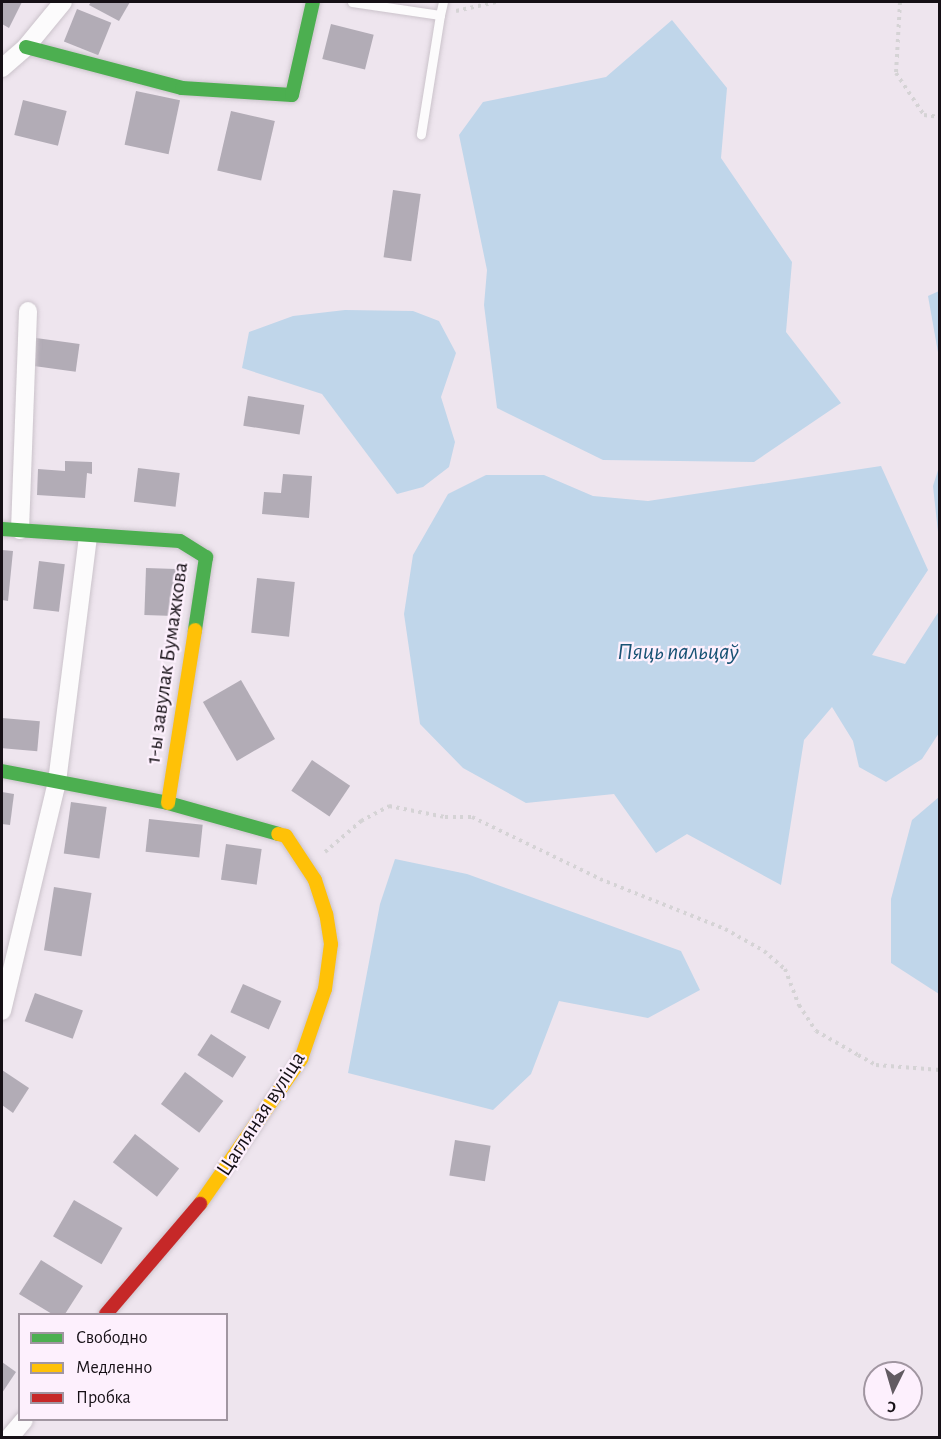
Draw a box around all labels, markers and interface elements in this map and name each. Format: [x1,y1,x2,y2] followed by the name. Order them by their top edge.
[140,561,194,765] street label: 1-ы завулак Бумажкова
[617,639,739,667] water label: Пяць пальцаў
[211,1047,311,1181] street label: Цагляная вуліца
[18,1313,228,1421] legend
[76,1329,148,1347] text: Свободно
[76,1359,152,1377] text: Медленно
[863,1361,923,1421] north arrow
[76,1389,131,1407] text: Пробка
[887,1399,897,1415] text: С

